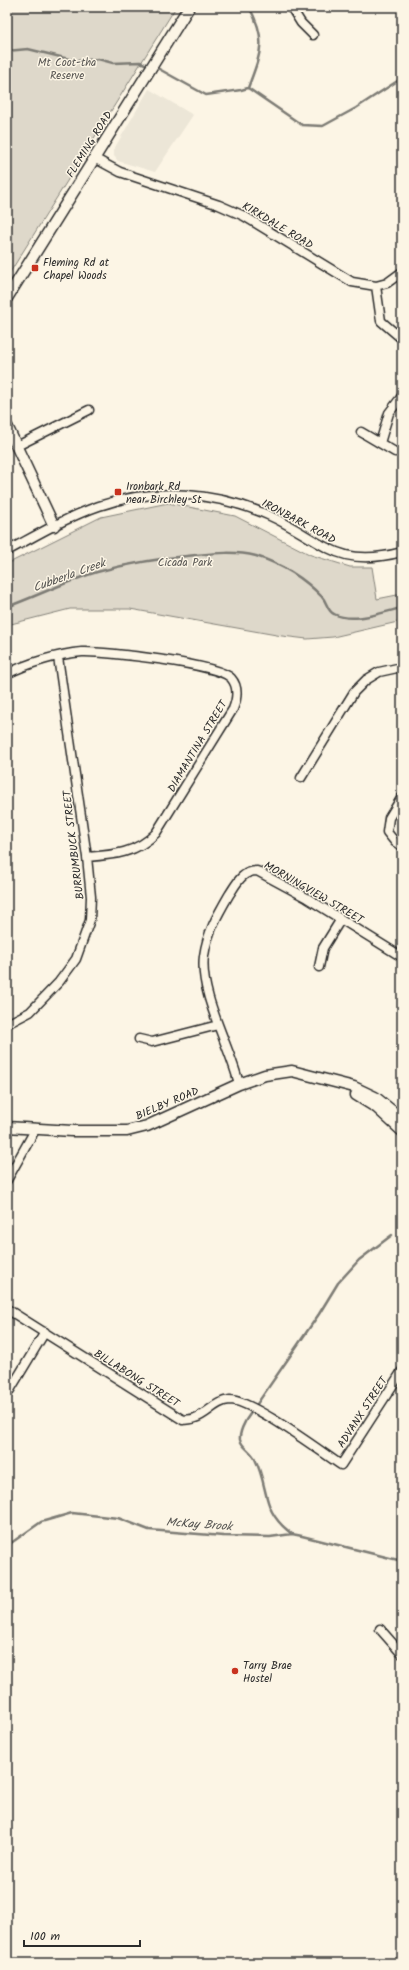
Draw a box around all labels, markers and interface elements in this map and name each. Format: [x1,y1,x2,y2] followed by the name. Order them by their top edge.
[38,54,96,85] park label: Mt Coot-tha Reserve
[62,108,118,181] street label: FLEMING ROAD
[238,197,317,254] street label: KIRKDALE ROAD
[43,254,110,285] place label: Fleming Rd at Chapel Woods
[30,263,40,273] marker: Fleming Rd at Chapel Woods
[126,478,202,509] place label: Ironbark Rd near Birchley St
[113,487,123,497] marker: Ironbark Rd near Birchley St
[258,495,339,549] street label: IRONBARK ROAD
[30,553,110,597] water label: Cubberla Creek
[158,554,213,572] park label: Cicada Park
[163,696,233,796] street label: DIAMANTINA STREET
[58,788,90,900] street label: BURRUMBUCK STREET
[260,857,368,929] street label: MORNINGVIEW STREET
[133,1082,202,1125] street label: BIELBY ROAD
[90,1345,184,1413] street label: BILLABONG STREET
[333,1372,393,1452] street label: ADVANX STREET
[165,1513,235,1536] water label: McKay Brook
[243,1657,292,1688] place label: Tarry Brae Hostel
[230,1666,240,1676] marker: Tarry Brae Hostel
[24,1922,140,1948] scale bar
[30,1927,61,1946] text: 100 m

